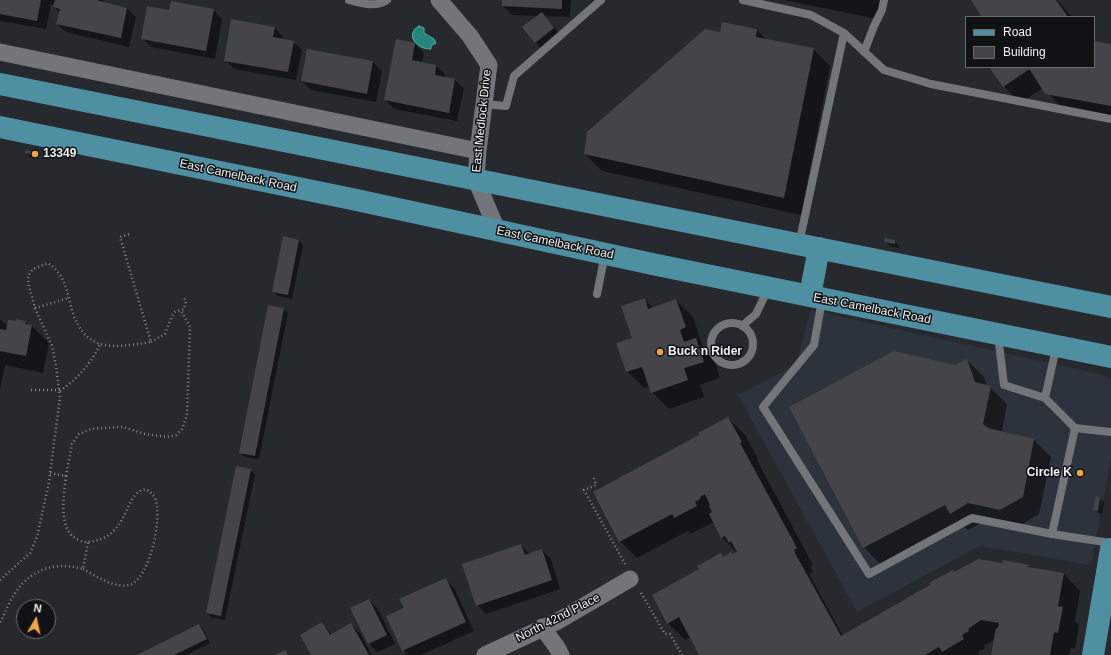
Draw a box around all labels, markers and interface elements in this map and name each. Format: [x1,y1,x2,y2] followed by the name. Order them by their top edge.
[965,16,1095,68] legend
[1003,25,1032,39] text: Road
[1003,45,1046,59] text: Building
[469,69,495,173] street label: East Medlock Drive
[43,147,76,161] place label: 13349
[30,149,40,159] marker: 13349
[178,157,298,195] street label: East Camelback Road
[495,224,615,262] street label: East Camelback Road
[812,291,932,327] street label: East Camelback Road
[668,345,742,359] place label: Buck n Rider
[655,347,665,357] marker: Buck n Rider
[1027,466,1072,480] place label: Circle K
[1075,468,1085,478] marker: Circle K
[513,591,603,645] street label: North 42nd Place
[16,599,56,639] north arrow
[33,602,43,615] text: N

